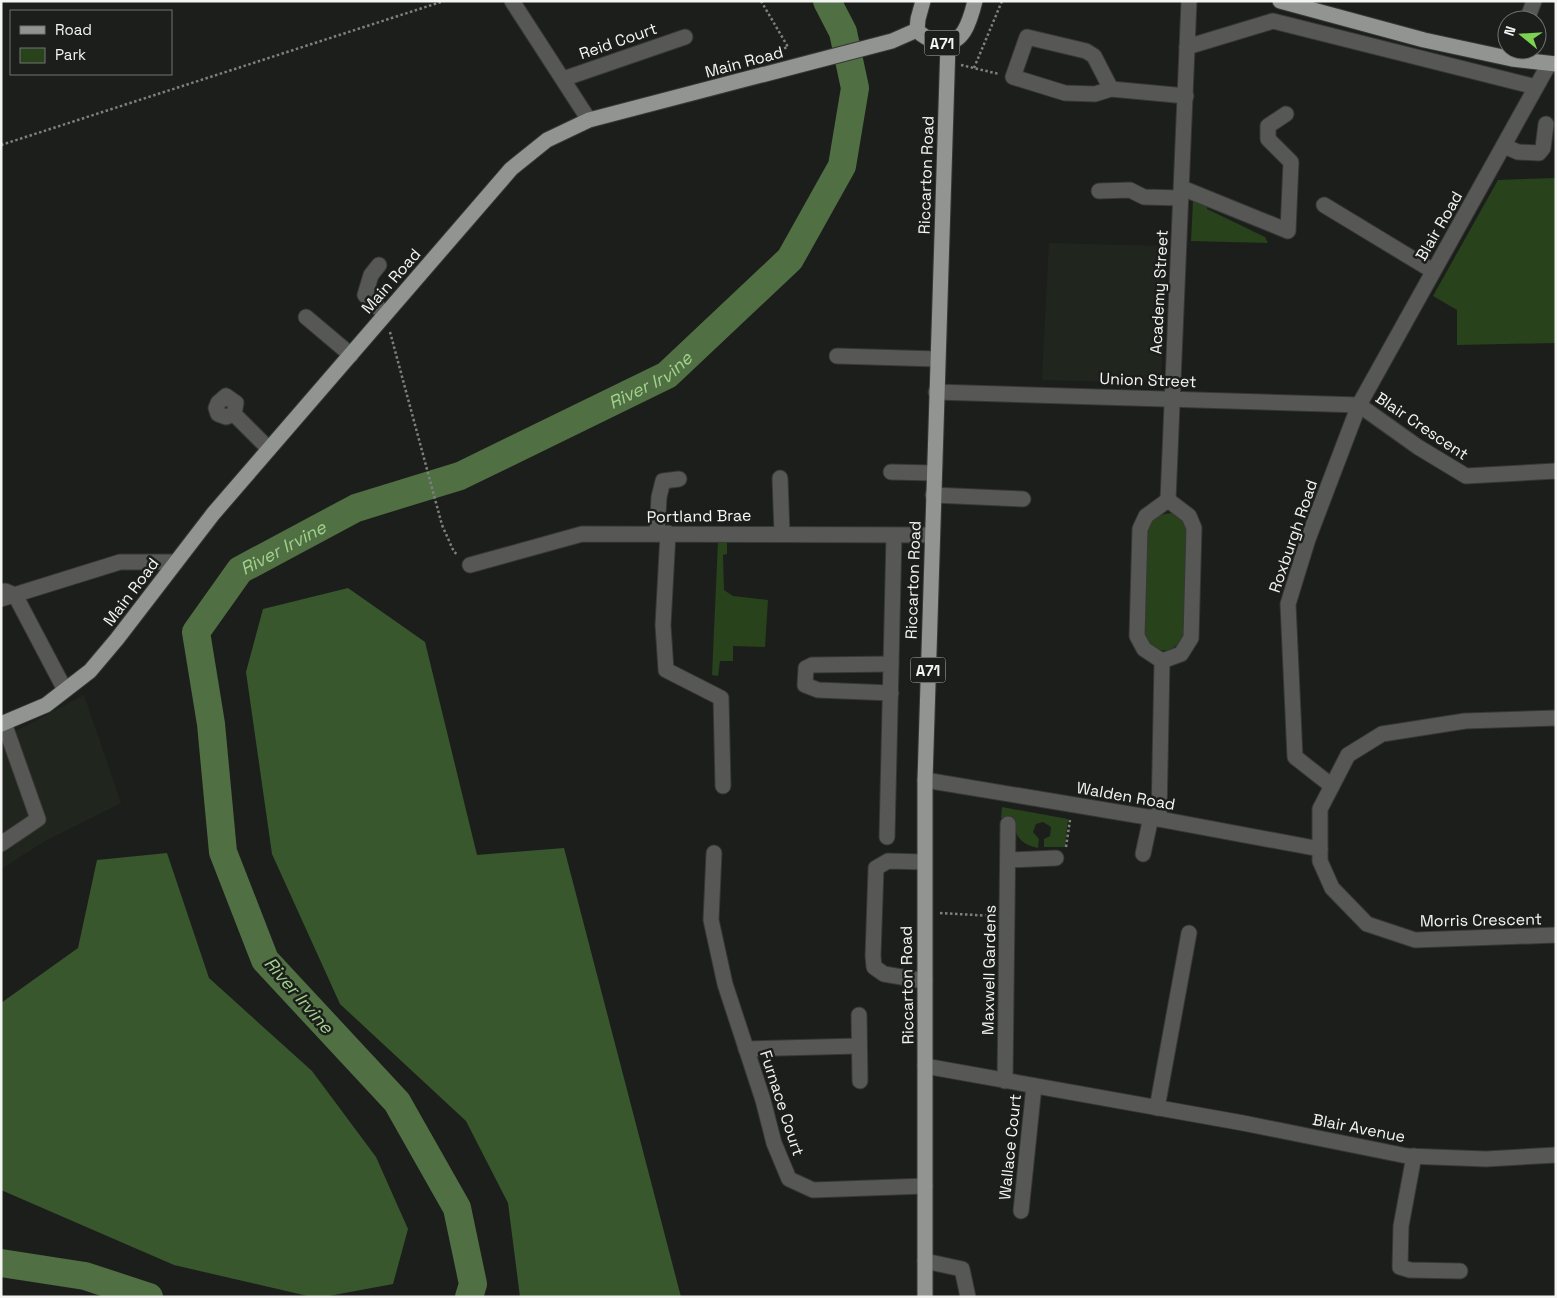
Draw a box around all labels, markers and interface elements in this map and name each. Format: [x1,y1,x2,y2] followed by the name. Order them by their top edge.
[10,10,172,75] legend
[1497,10,1547,60] north arrow
[576,18,660,64] street label: Reid Court
[55,20,92,39] text: Road
[1500,24,1520,38] text: N
[924,30,960,56] road number: A71
[703,41,785,83] street label: Main Road
[55,45,86,64] text: Park
[913,115,939,235] street label: Riccarton Road
[1411,187,1467,265] street label: Blair Road
[1145,229,1173,355] street label: Academy Street
[357,244,425,318] street label: Main Road
[604,345,698,414] water label: River Irvine
[1099,368,1197,392] street label: Union Street
[1371,387,1473,465] street label: Blair Crescent
[1264,477,1322,595] street label: Roxburgh Road
[646,505,752,527] street label: Portland Brae
[236,514,331,580] water label: River Irvine
[900,520,926,640] street label: Riccarton Road
[98,554,164,630] street label: Main Road
[910,658,946,682] road number: A71
[1075,777,1177,815] street label: Walden Road
[977,905,1001,1035] street label: Maxwell Gardens
[1420,908,1542,932] street label: Morris Crescent
[895,926,919,1044] street label: Riccarton Road
[259,952,339,1039] water label: River Irvine
[755,1048,809,1158] street label: Furnace Court
[994,1093,1026,1201] street label: Wallace Court
[1311,1109,1407,1147] street label: Blair Avenue

